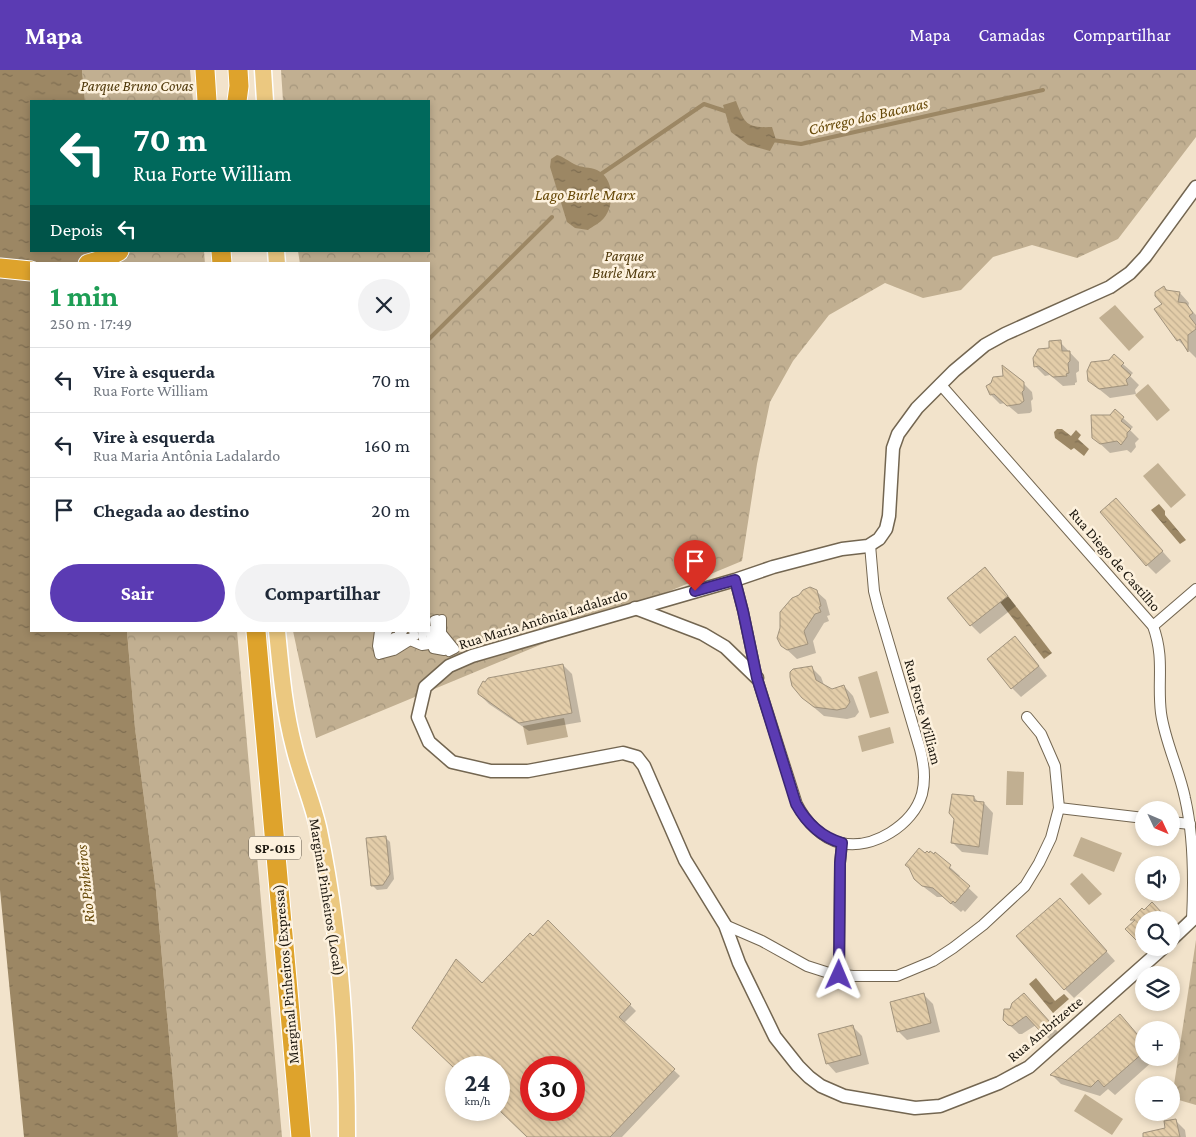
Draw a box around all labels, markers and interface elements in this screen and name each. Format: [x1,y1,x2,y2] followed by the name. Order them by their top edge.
[25,22,83,49] text: Mapa
[910,25,951,45] text: Mapa
[979,25,1045,45] text: Camadas
[1073,25,1171,45] text: Compartilhar
[81,78,194,95] park label: Parque Bruno Covas
[806,94,930,139] water label: Córrego dos Bacanas
[50,120,115,185] icon: left
[133,120,207,159] text: 70 m
[133,161,292,186] text: Rua Forte William
[535,186,636,204] water label: Lago Burle Marx
[113,215,141,243] icon: left
[50,219,103,240] text: Depois
[592,248,657,281] park label: Parque Burle Marx
[50,279,118,312] text: 1 min
[358,279,410,331] button: close
[50,315,132,332] text: 250 m · 17:49
[93,361,215,382] text: Vire à esquerda
[50,366,78,394] icon: left
[372,370,410,391] text: 70 m
[93,382,208,399] text: Rua Forte William
[93,426,215,447] text: Vire à esquerda
[50,431,78,459] icon: left
[364,435,410,456] text: 160 m
[93,447,280,464] text: Rua Maria Antônia Ladalardo
[50,496,78,524] icon: arrive
[93,500,249,521] text: Chegada ao destino
[371,500,410,521] text: 20 m
[1065,505,1164,615] street label: Rua Diego de Castilho
[674,540,716,591] pin
[681,547,709,575] icon: arrive
[50,564,225,622] button: Sair
[235,564,410,622] button: Compartilhar
[457,586,629,652] street label: Rua Maria Antônia Ladalardo
[901,658,945,766] street label: Rua Forte William
[1135,801,1180,846] north arrow
[1135,801,1180,1121] map controls
[306,817,347,977] street label: Marginal Pinheiros (Local)
[249,836,301,860] road number: SP-015
[72,844,98,924] water label: Rio Pinheiros
[1135,856,1180,901] button: sound
[270,883,303,1065] street label: Marginal Pinheiros (Expressa)
[1135,911,1180,956] button: search
[812,948,864,1000] position arrow
[1135,966,1180,1011] button: layers
[1004,993,1086,1065] street label: Rua Ambrizette
[1135,1021,1180,1066] button: +
[520,1056,585,1121] speed limit sign: 30
[464,1069,491,1096] text: 24
[1135,1076,1180,1121] button: −
[465,1094,490,1108] text: km/h

